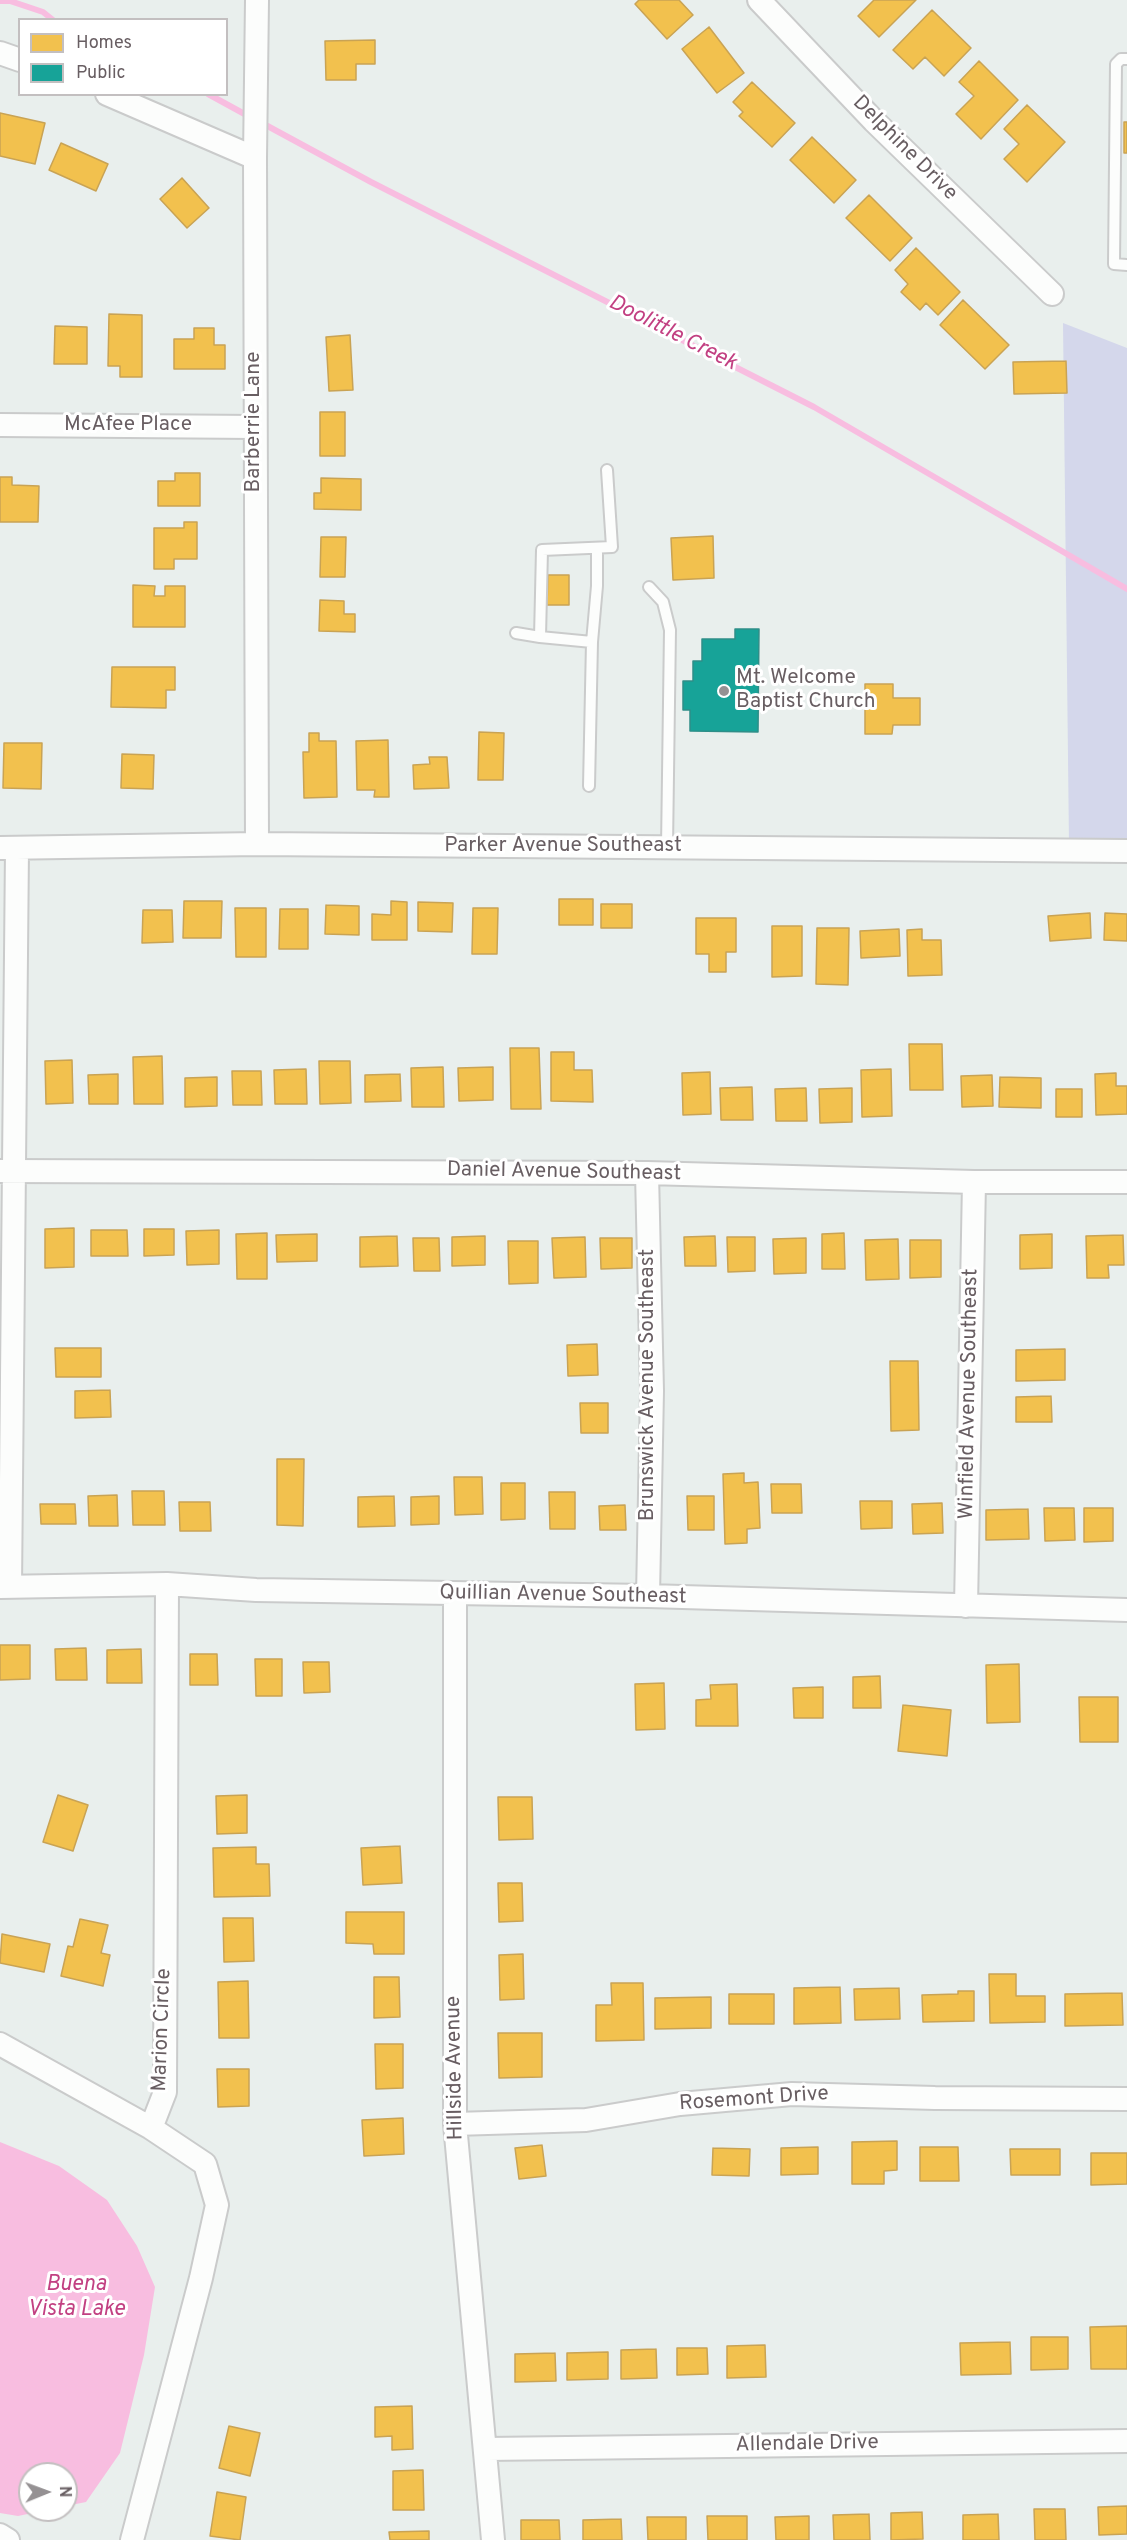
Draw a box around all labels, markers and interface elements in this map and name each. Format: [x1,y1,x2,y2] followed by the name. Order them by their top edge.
[18,18,228,96] legend
[76,32,132,55] text: Homes
[76,62,126,85] text: Public
[846,91,962,207] street label: Delphine Drive
[603,290,741,378] water label: Doolittle Creek
[242,351,268,493] street label: Barberrie Lane
[64,413,192,439] street label: McAfee Place
[736,666,876,716] place label: Mt. Welcome Baptist Church
[717,684,731,698] marker: Mt. Welcome Baptist Church
[444,834,682,860] street label: Parker Avenue Southeast
[447,1158,681,1188] street label: Daniel Avenue Southeast
[636,1249,662,1521] street label: Brunswick Avenue Southeast
[955,1268,985,1520] street label: Winfield Avenue Southeast
[439,1581,687,1611] street label: Quillian Avenue Southeast
[148,1968,178,2092] street label: Marion Circle
[442,1996,470,2140] street label: Hillside Avenue
[678,2082,830,2118] street label: Rosemont Drive
[27,2273,125,2324] water label: Buena Vista Lake
[735,2431,879,2459] street label: Allendale Drive
[18,2462,78,2522] north arrow
[54,2486,74,2498] text: N

